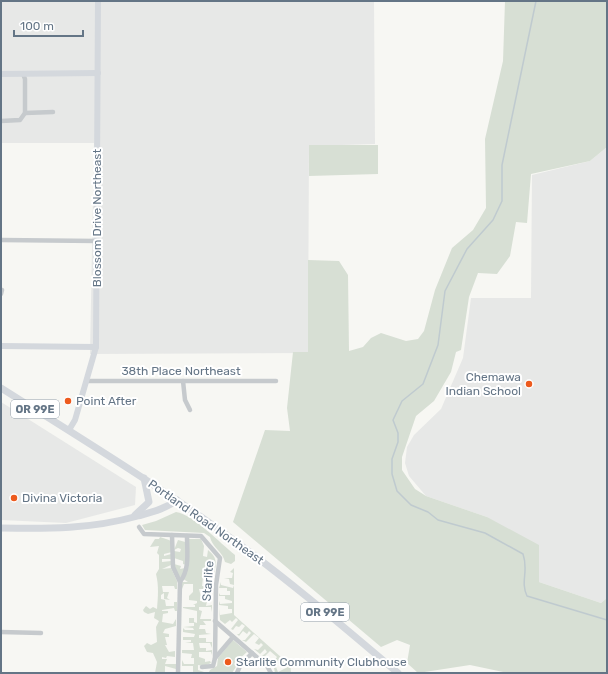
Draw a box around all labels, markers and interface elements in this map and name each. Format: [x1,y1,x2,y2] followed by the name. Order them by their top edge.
[14,12,83,38] scale bar
[20,19,54,33] text: 100 m
[90,149,104,287] street label: Blossom Drive Northeast
[121,364,241,378] street label: 38th Place Northeast
[445,370,521,398] place label: Chemawa Indian School
[524,379,534,389] marker: Chemawa Indian School
[76,394,137,408] place label: Point After
[63,396,73,406] marker: Point After
[11,400,59,418] road number: OR 99E
[145,477,267,567] street label: Portland Road Northeast
[22,491,102,505] place label: Divina Victoria
[9,493,19,503] marker: Divina Victoria
[200,560,216,602] street label: Starlite
[301,603,349,621] road number: OR 99E
[236,655,407,669] place label: Starlite Community Clubhouse
[223,657,233,667] marker: Starlite Community Clubhouse

